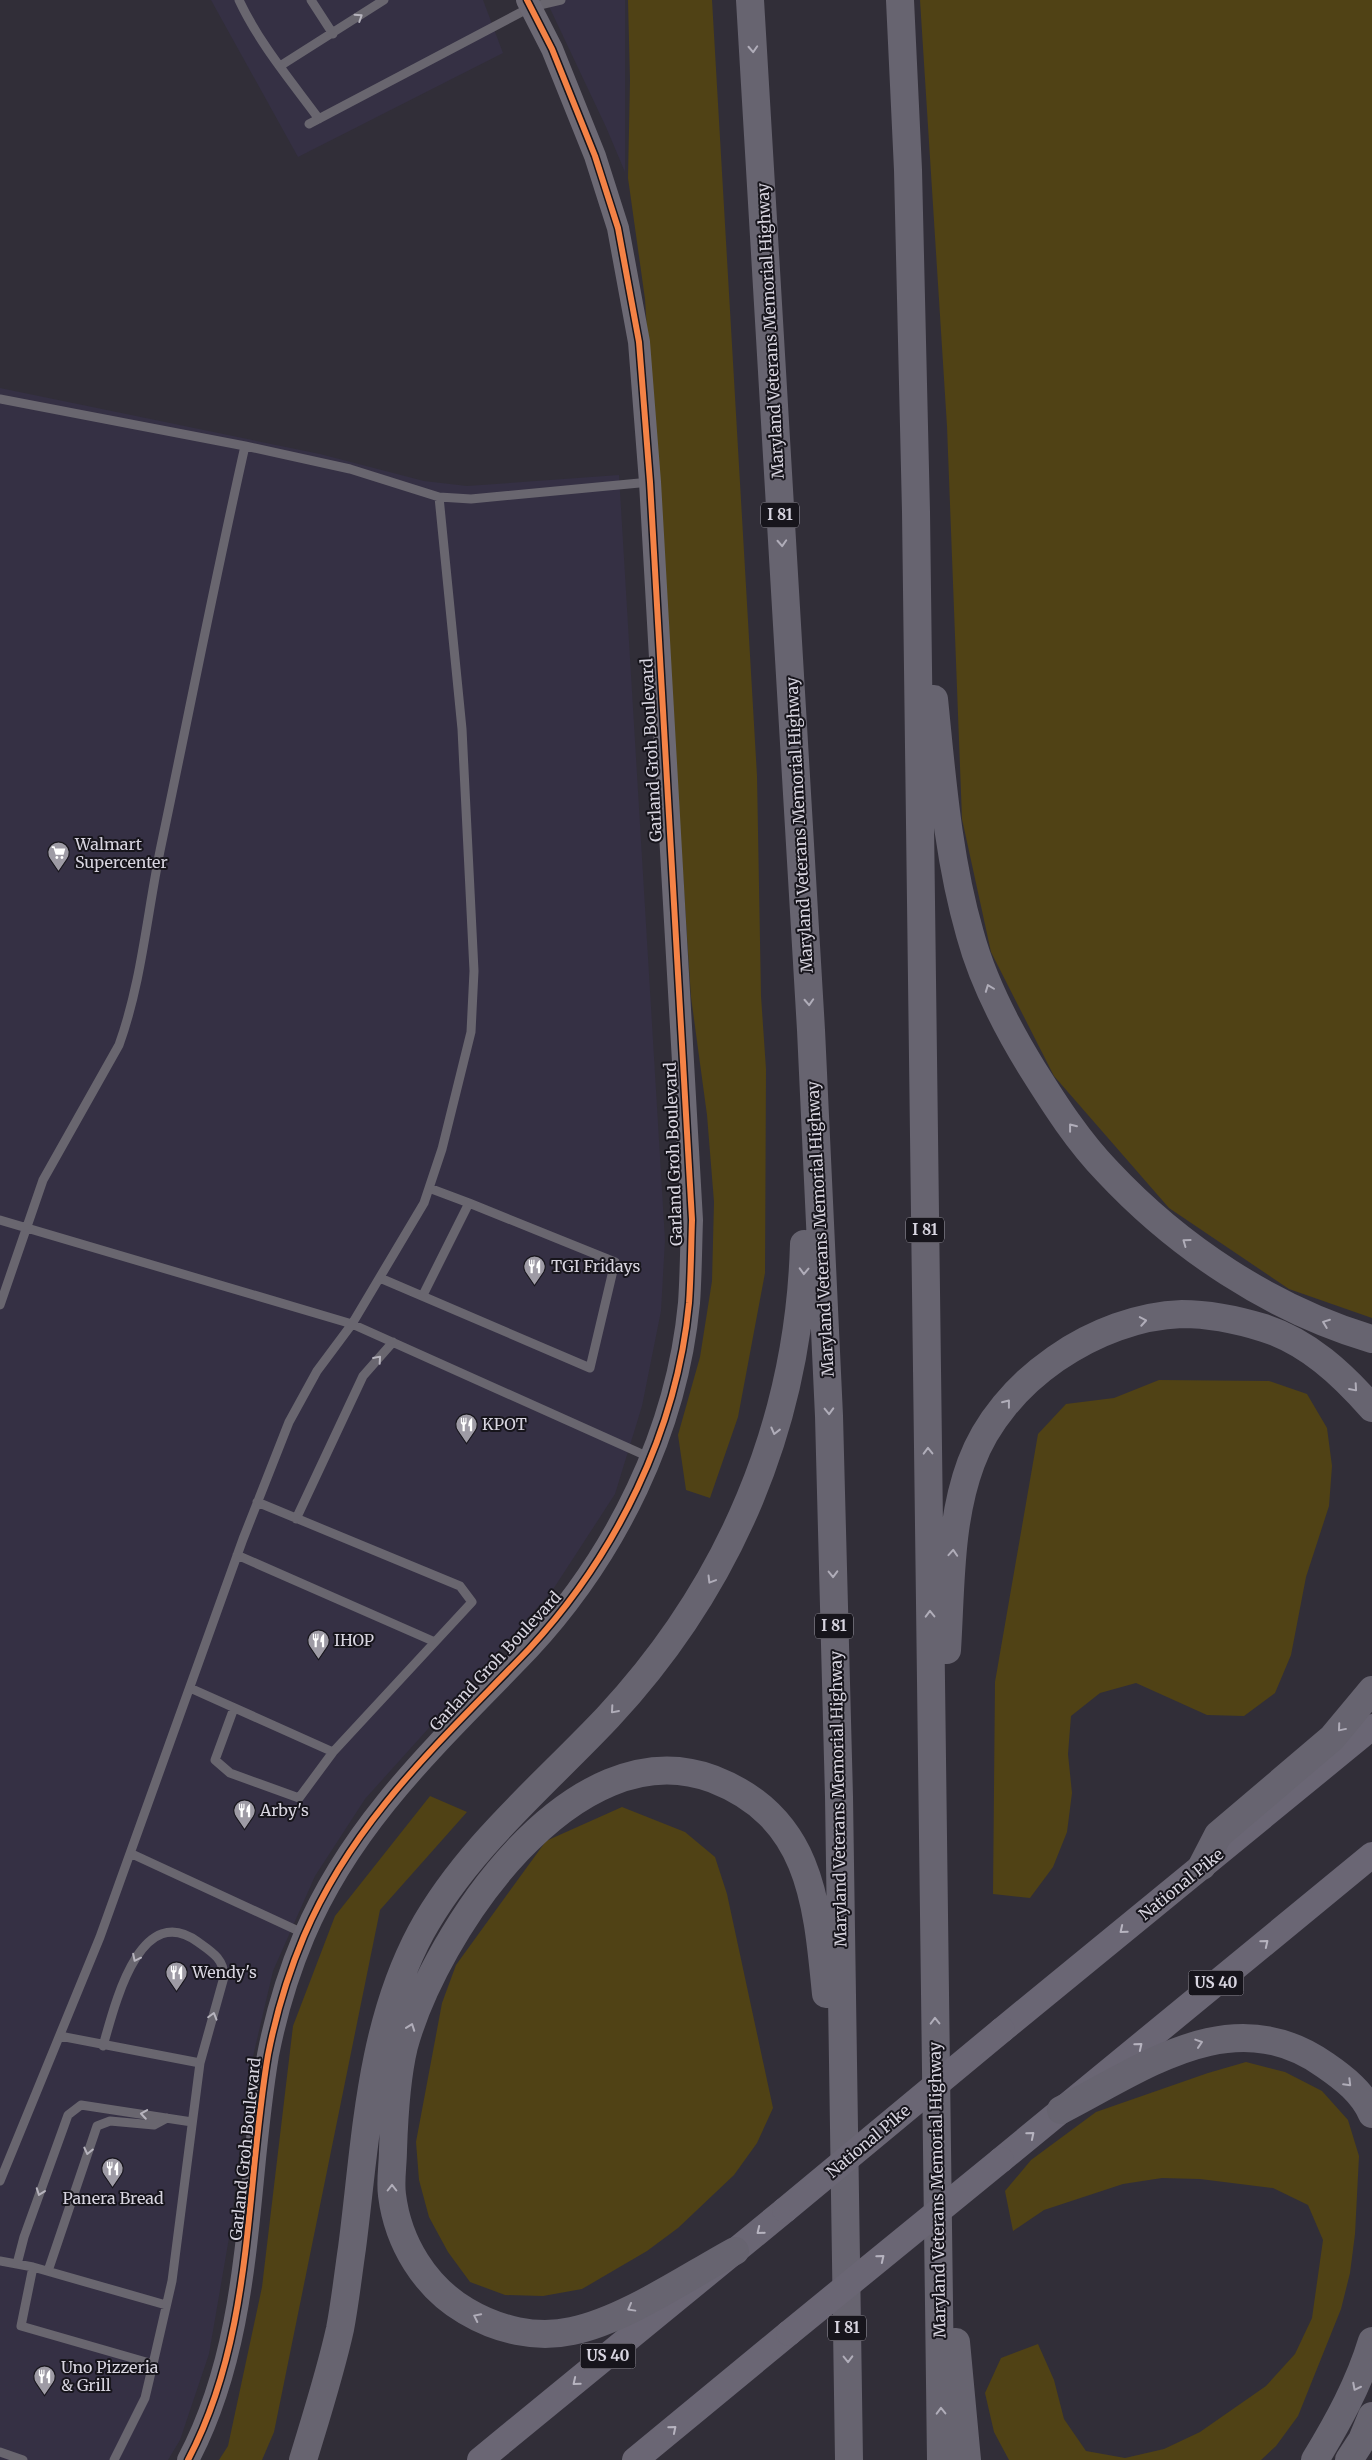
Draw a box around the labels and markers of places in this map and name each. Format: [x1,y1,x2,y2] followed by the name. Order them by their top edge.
[74,834,168,872] place label: Walmart Supercenter
[47,841,71,872] supermarket icon: Walmart Supercenter
[523,1254,547,1285] restaurant icon: TGI Fridays
[551,1256,640,1276] place label: TGI Fridays
[454,1412,478,1443] restaurant icon: KPOT
[482,1414,527,1434] place label: KPOT
[306,1628,330,1659] restaurant icon: IHOP
[334,1630,374,1650] place label: IHOP
[232,1798,256,1829] restaurant icon: Arby's
[259,1800,309,1820] place label: Arby's
[164,1960,188,1991] restaurant icon: Wendy's
[191,1962,257,1982] place label: Wendy's
[101,2157,125,2188] restaurant icon: Panera Bread
[62,2188,164,2208] place label: Panera Bread
[61,2357,159,2395] place label: Uno Pizzeria & Grill
[33,2364,57,2395] restaurant icon: Uno Pizzeria & Grill

